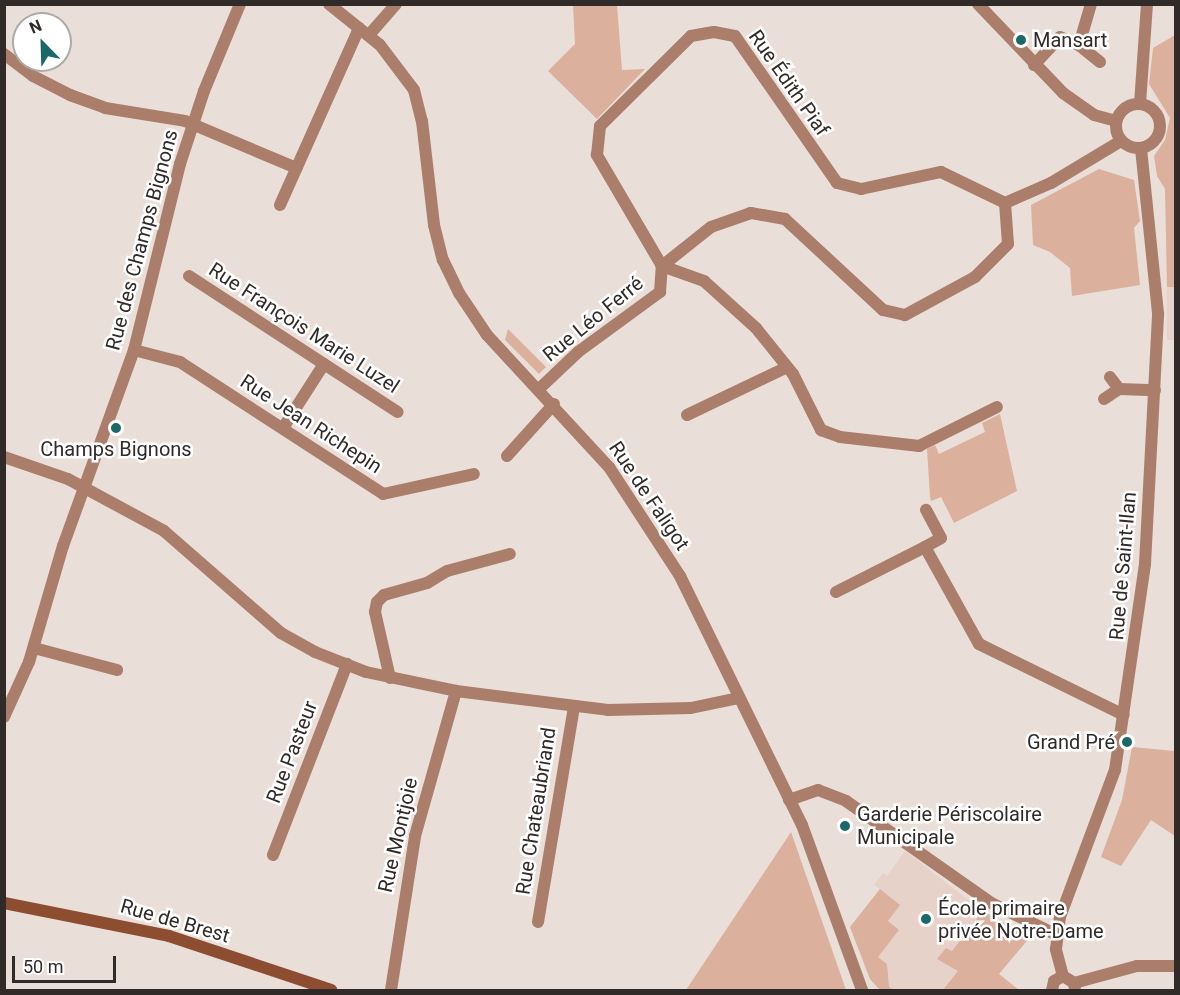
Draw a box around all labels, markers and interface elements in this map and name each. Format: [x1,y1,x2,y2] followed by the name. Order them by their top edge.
[12,12,72,72] north arrow
[27,16,44,38] text: N
[744,25,834,141] street label: Rue Édith Piaf
[1033,28,1107,52] place label: Mansart
[1014,33,1028,47] marker: Mansart
[101,127,183,353] street label: Rue des Champs Bignons
[204,257,404,399] street label: Rue François Marie Luzel
[538,271,648,367] street label: Rue Léo Ferré
[236,369,386,479] street label: Rue Jean Richepin
[109,421,123,435] marker: Champs Bignons
[40,437,192,461] place label: Champs Bignons
[604,437,694,555] street label: Rue de Faligot
[1105,491,1141,641] street label: Rue de Saint-Ilan
[262,697,322,807] street label: Rue Pasteur
[511,726,561,896] street label: Rue Chateaubriand
[1027,730,1115,754] place label: Grand Pré
[1120,735,1134,749] marker: Grand Pré
[373,775,423,895] street label: Rue Montjoie
[857,802,1042,849] place label: Garderie Périscolaire Municipale
[838,819,852,833] marker: Garderie Périscolaire Municipale
[118,894,232,948] street label: Rue de Brest
[938,896,1104,943] place label: École primaire privée Notre-Dame
[919,912,933,926] marker: École primaire privée Notre-Dame
[15,944,118,982] scale bar
[23,956,63,977] text: 50 m

